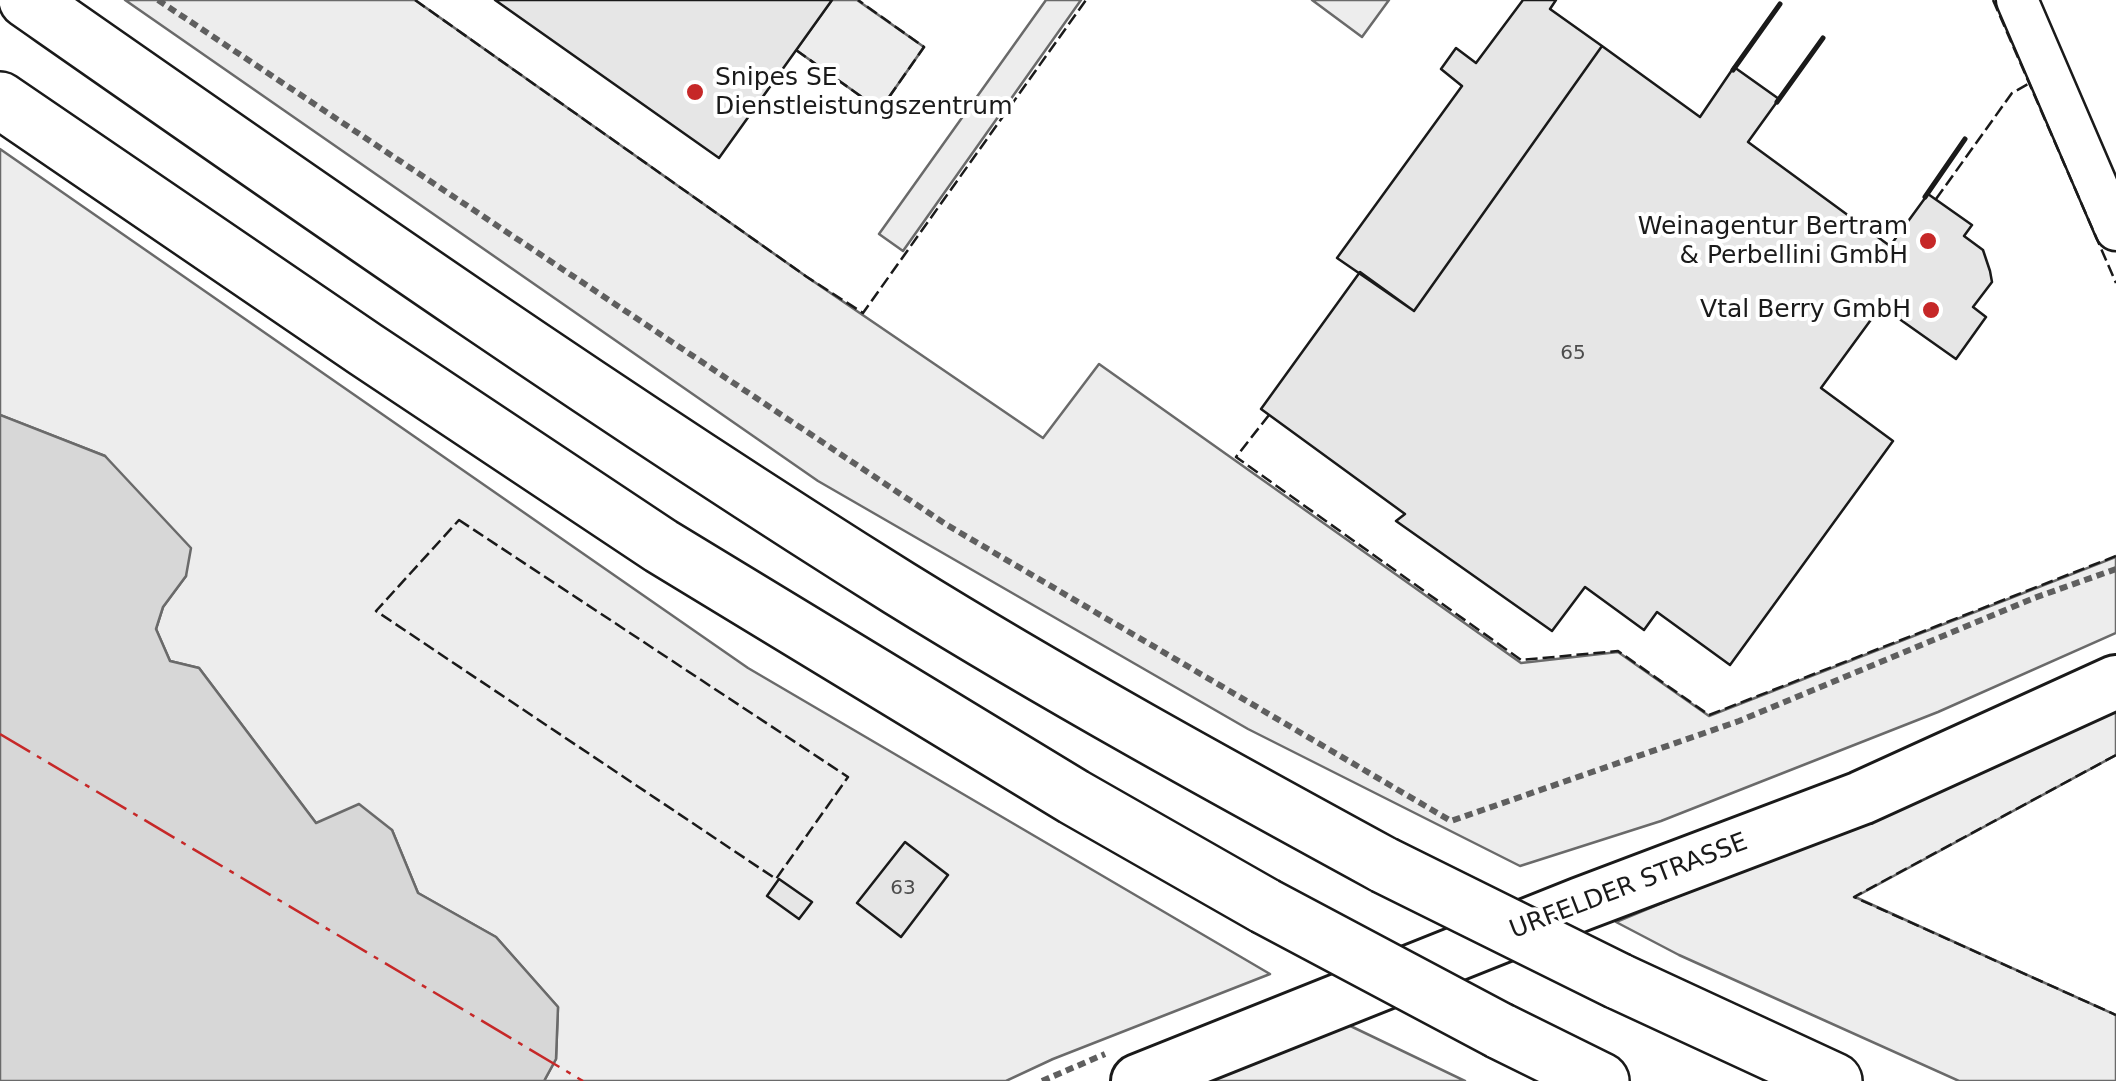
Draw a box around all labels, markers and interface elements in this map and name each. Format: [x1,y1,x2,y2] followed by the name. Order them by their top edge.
[715,63,1013,122] place label: Snipes SE Dienstleistungszentrum
[684,81,706,103] marker: Snipes SE Dienstleistungszentrum
[1638,212,1908,271] place label: Weinagentur Bertram & Perbellini GmbH
[1917,230,1939,252] marker: Weinagentur Bertram & Perbellini GmbH
[1700,295,1911,325] place label: Vtal Berry GmbH
[1920,299,1942,321] marker: Vtal Berry GmbH
[1560,342,1586,366] house number: 65
[1506,828,1752,946] street label: URFELDER STRASSE
[890,877,916,901] house number: 63

